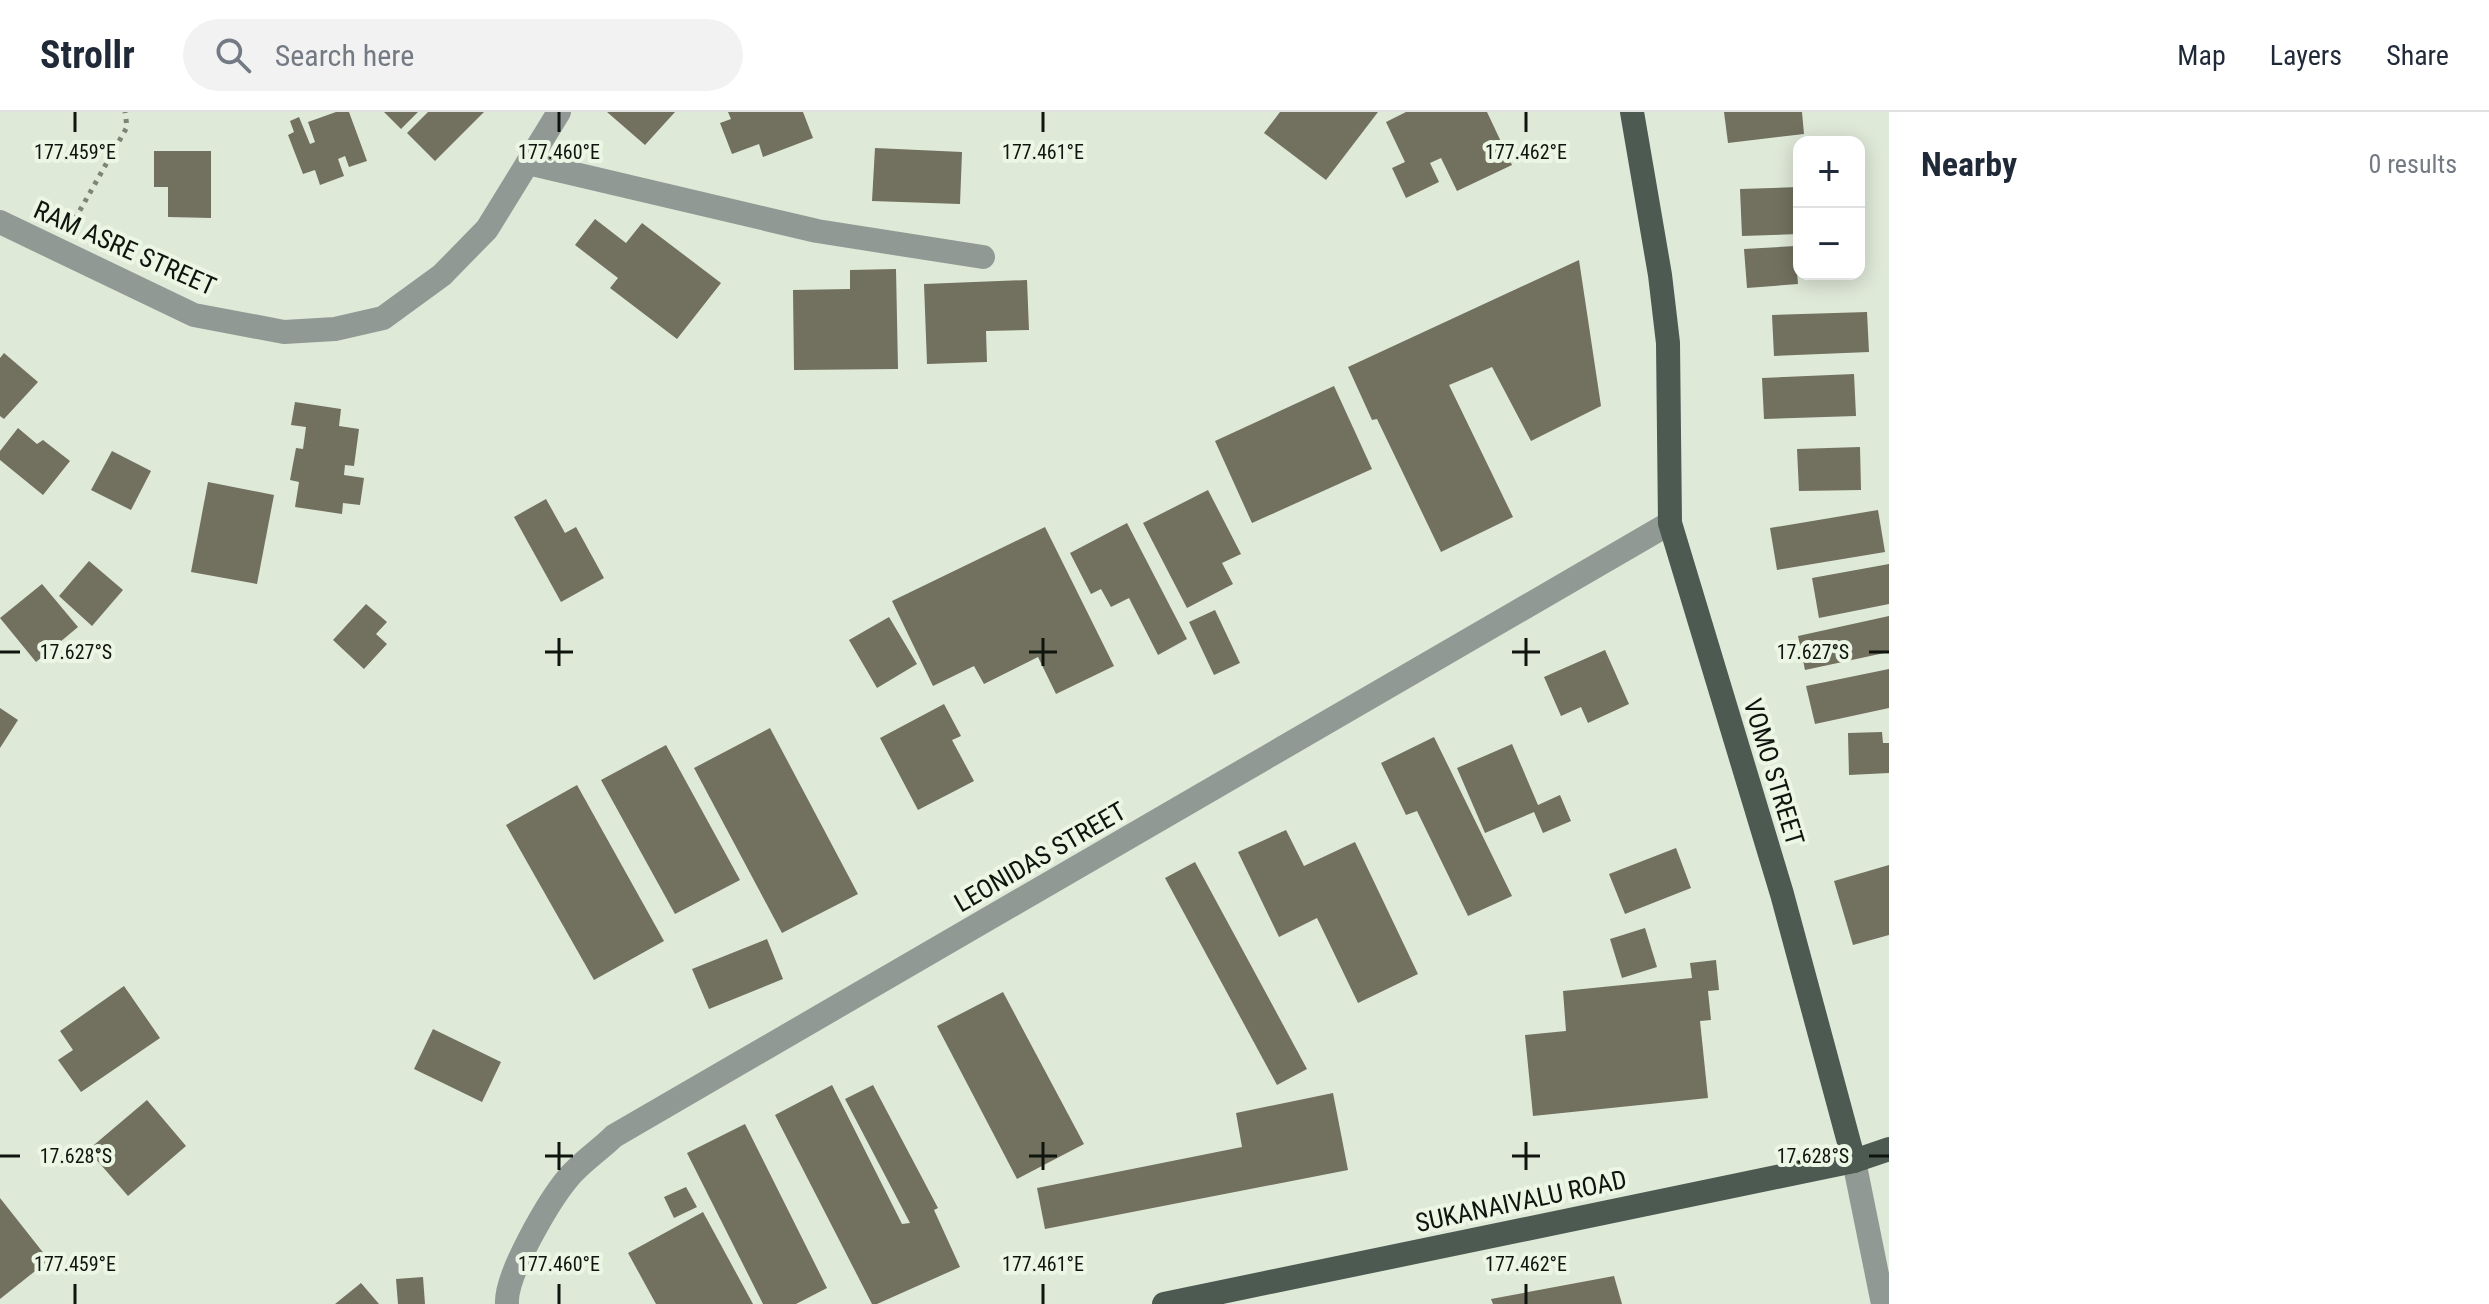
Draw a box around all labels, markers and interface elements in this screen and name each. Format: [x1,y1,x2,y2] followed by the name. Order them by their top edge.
[183,19,743,91] search box
[40,33,135,77] text: Strollr
[211,33,255,77] icon: search
[275,38,414,73] text: Search here
[2177,39,2226,72] text: Map
[2270,39,2342,72] text: Layers
[2386,39,2449,72] text: Share
[1793,136,1865,280] map controls
[1793,136,1865,208] button: +
[34,140,116,164] text: 177.459°E
[518,140,600,164] text: 177.460°E
[1002,140,1084,164] text: 177.461°E
[1485,140,1567,164] text: 177.462°E
[1921,144,2017,184] text: Nearby
[2368,149,2457,179] text: 0 results
[29,194,221,302] street label: RAM ASRE STREET
[1793,208,1865,280] button: −
[40,640,112,664] text: 17.627°S
[1777,640,1849,664] text: 17.627°S
[1737,695,1811,849] street label: VOMO STREET
[949,796,1131,918] street label: LEONIDAS STREET
[40,1144,112,1168] text: 17.628°S
[1777,1144,1849,1168] text: 17.628°S
[1413,1164,1629,1238] street label: SUKANAIVALU ROAD
[34,1252,116,1276] text: 177.459°E
[518,1252,600,1276] text: 177.460°E
[1002,1252,1084,1276] text: 177.461°E
[1485,1252,1567,1276] text: 177.462°E

